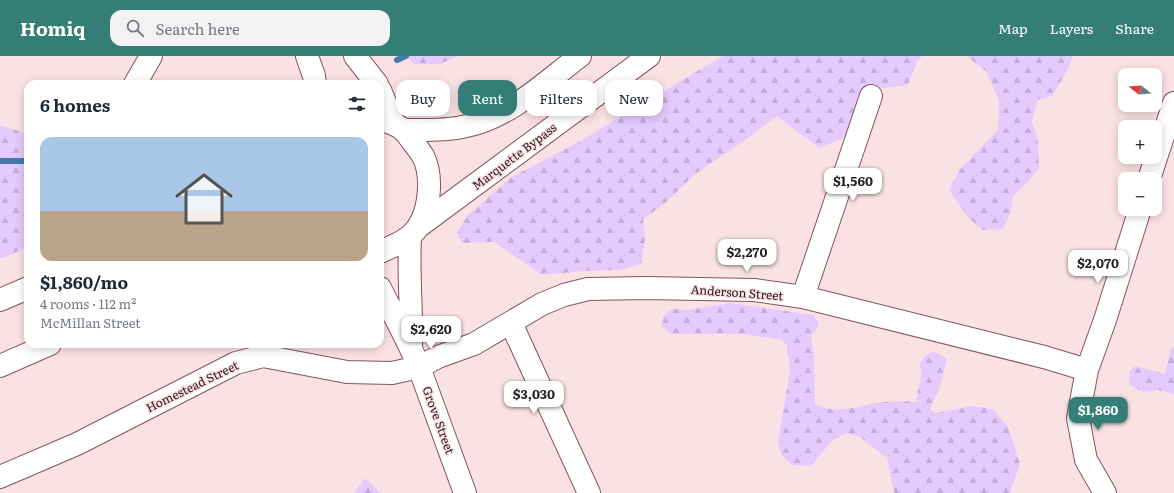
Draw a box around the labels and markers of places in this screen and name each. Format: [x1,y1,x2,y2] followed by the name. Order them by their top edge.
[820,168,886,202] pin: $1,560
[714,239,780,273] pin: $2,270
[1065,250,1131,284] pin: $2,070
[398,316,464,350] pin: $2,620
[501,381,567,415] pin: $3,030
[1065,397,1131,431] pin: $1,860

